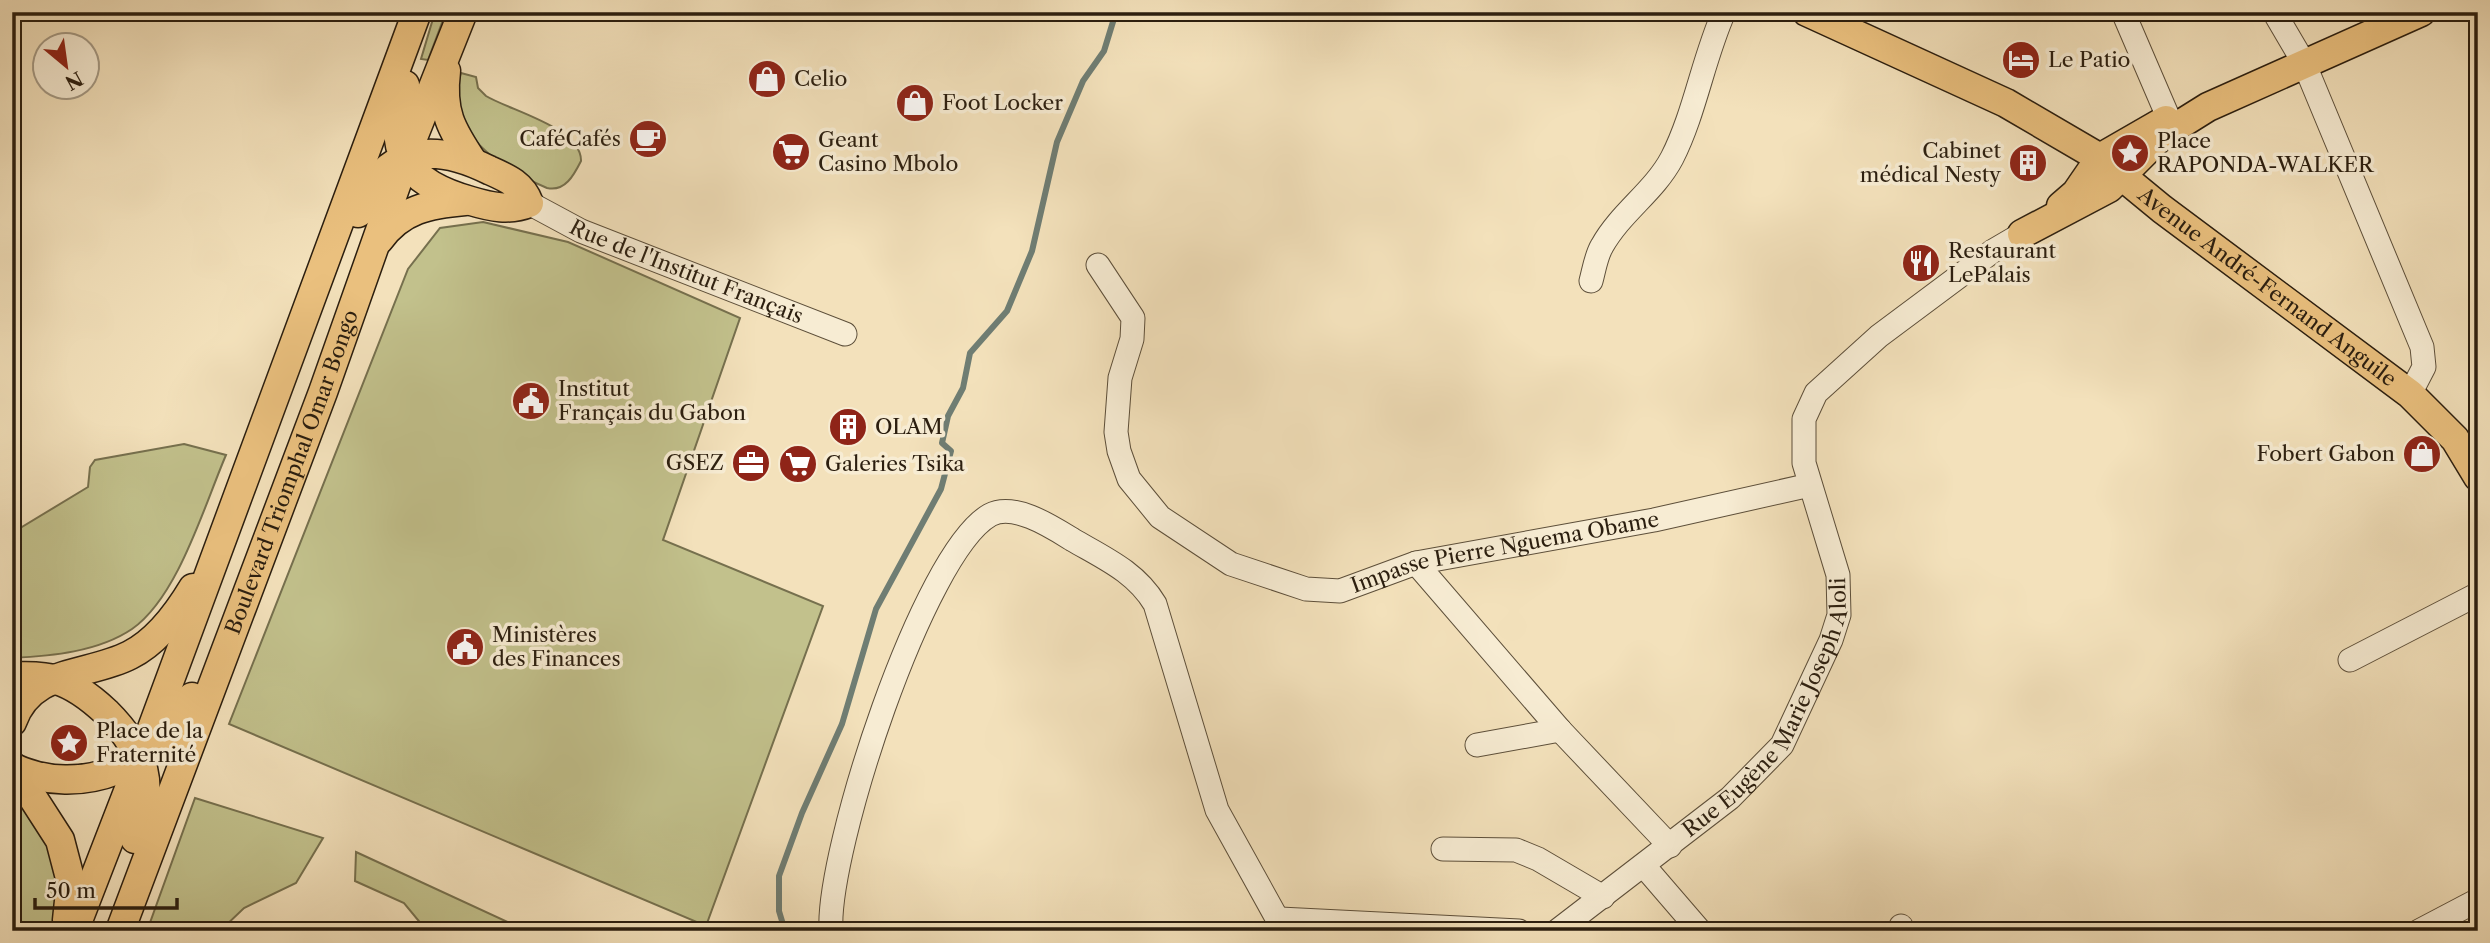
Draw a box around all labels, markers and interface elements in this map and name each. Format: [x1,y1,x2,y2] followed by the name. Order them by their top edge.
[32,32,102,102] north arrow
[2000,39,2042,81] hotel icon: Le Patio
[2048,47,2130,72] place label: Le Patio
[746,58,788,100] shop icon: Celio
[61,66,87,94] text: N
[794,66,847,91] place label: Celio
[894,82,936,124] shop icon: Foot Locker
[942,90,1063,115] place label: Foot Locker
[627,118,669,160] cafe icon: CaféCafés
[519,126,621,151] place label: CaféCafés
[818,127,958,176] place label: Geant Casino Mbolo
[2157,128,2375,177] place label: Place RAPONDA-WALKER
[770,131,812,173] supermarket icon: Geant Casino Mbolo
[2109,132,2151,174] place icon: Place RAPONDA-WALKER
[1860,138,2002,187] place label: Cabinet médical Nesty
[2007,142,2049,184] building icon: Cabinet médical Nesty
[2133,181,2402,391] street label: Avenue André-Fernand Anguile
[565,214,807,328] street label: Rue de l'Institut Français
[1948,238,2056,287] place label: Restaurant LePalais
[1900,242,1942,284] restaurant icon: Restaurant LePalais
[220,306,363,638] street label: Boulevard Triomphal Omar Bongo
[558,376,746,425] place label: Institut Français du Gabon
[510,380,552,422] public building icon: Institut Français du Gabon
[827,406,869,448] building icon: OLAM
[875,414,943,439] place label: OLAM
[2401,433,2443,475] shop icon: Fobert Gabon
[2256,441,2395,466] place label: Fobert Gabon
[730,442,772,484] office icon: GSEZ
[777,443,819,485] supermarket icon: Galeries Tsika
[666,450,724,475] place label: GSEZ
[825,451,966,476] place label: Galeries Tsika
[1347,506,1661,598] street label: Impasse Pierre Nguema Obame
[1677,577,1852,842] street label: Rue Eugène Marie Joseph Aloli
[492,622,621,671] place label: Ministères des Finances
[444,626,486,668] public building icon: Ministères des Finances
[96,718,204,767] place label: Place de la Fraternité
[48,722,90,764] place icon: Place de la Fraternité
[35,866,177,910] scale bar
[46,878,96,903] text: 50 m

